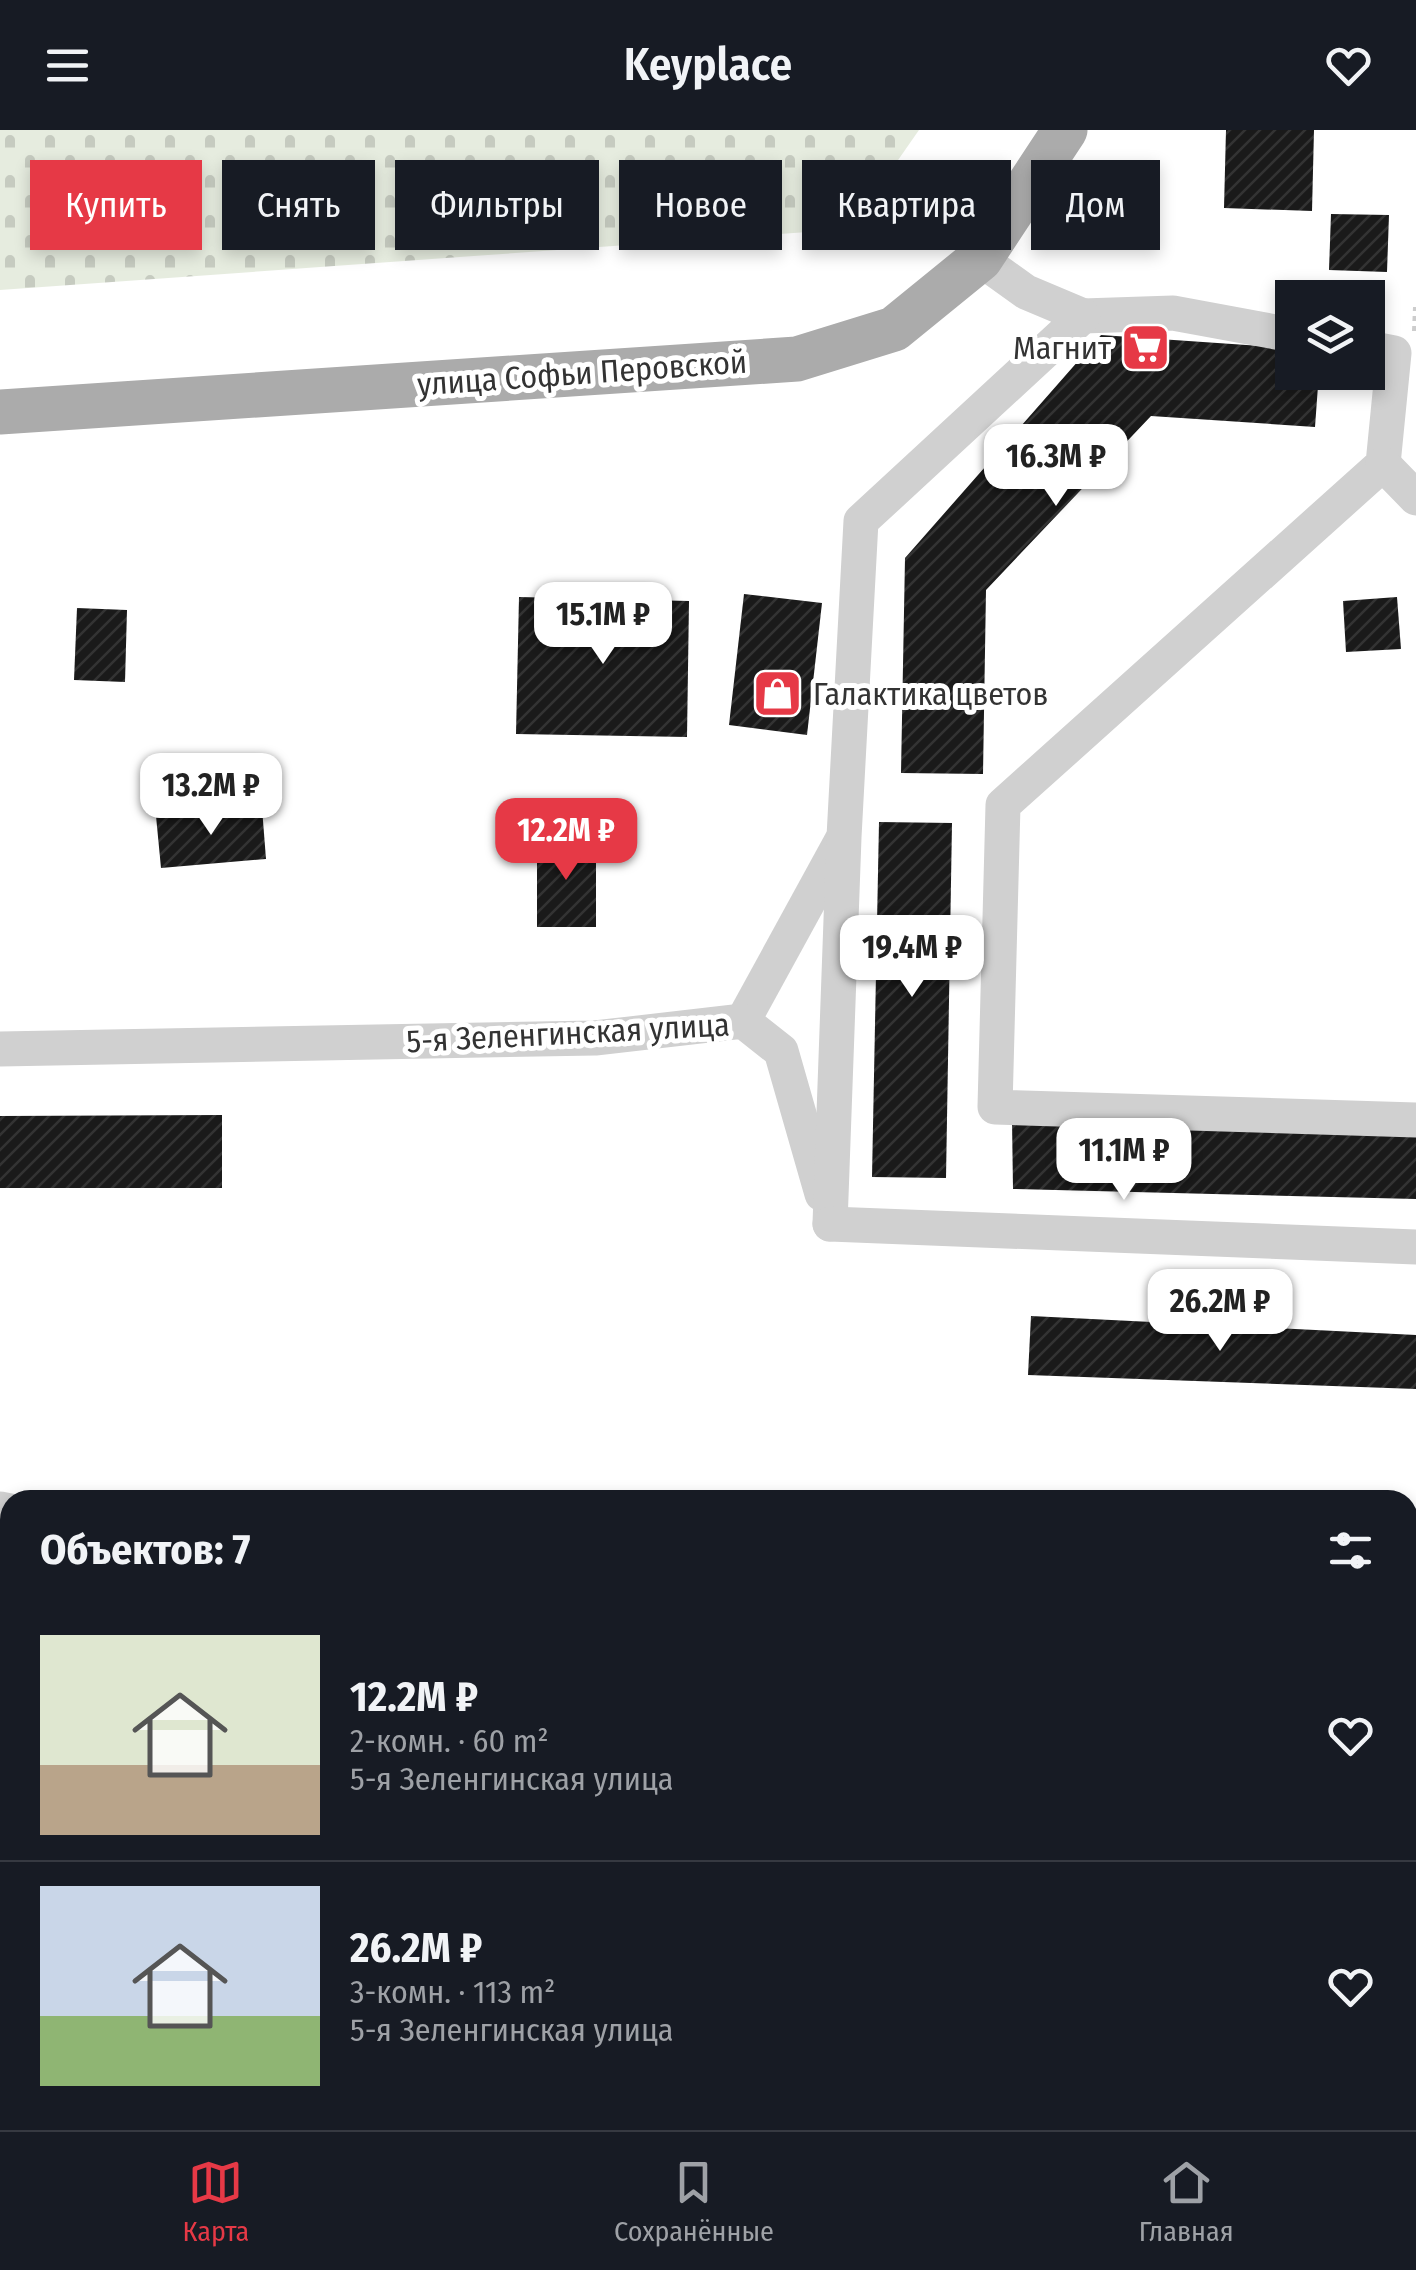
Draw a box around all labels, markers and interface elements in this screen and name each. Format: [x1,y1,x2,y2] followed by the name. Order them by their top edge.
[40,38,95,93] icon: menu
[624,38,792,92] text: Keyplace
[1321,38,1376,93] icon: heart
[30,160,202,250] chip: Купить
[222,160,375,250] chip: Снять
[395,160,599,250] chip: Фильтры
[619,160,782,250] chip: Новое
[802,160,1011,250] chip: Квартира
[1031,160,1160,250] chip: Дом
[1275,280,1385,390] map controls
[1275,280,1385,390] button: layers
[1120,322,1172,374] supermarket icon: Магнит
[1013,329,1111,367] place label: Магнит
[416,343,748,403] street label: улица Софьи Перовской
[964,424,1148,509] pin: 16.3M ₽
[1006,437,1106,475] text: 16.3M ₽
[511,582,695,667] pin: 15.1M ₽
[556,595,650,633] text: 15.1M ₽
[752,668,804,720] shop icon: Галактика цветов
[813,675,1048,713] place label: Галактика цветов
[119,753,303,838] pin: 13.2M ₽
[162,766,260,804] text: 13.2M ₽
[474,798,658,883] pin: 12.2M ₽
[517,811,615,849] text: 12.2M ₽
[820,915,1004,1000] pin: 19.4M ₽
[862,928,962,966] text: 19.4M ₽
[405,1006,731,1060] street label: 5-я Зеленгинская улица
[1032,1118,1216,1203] pin: 11.1M ₽
[1078,1131,1170,1169] text: 11.1M ₽
[1128,1269,1312,1354] pin: 26.2M ₽
[1170,1282,1270,1320] text: 26.2M ₽
[1323,1523,1378,1578] icon: filters
[40,1525,250,1575] text: Объектов: 7
[350,1672,478,1722] text: 12.2M ₽
[120,1675,240,1795] icon: home
[1323,1708,1378,1763] icon: heart
[350,1722,549,1760] text: 2-комн. · 60 m²
[350,1760,674,1798] text: 5-я Зеленгинская улица
[350,1923,482,1973] text: 26.2M ₽
[120,1926,240,2046] icon: home
[1323,1959,1378,2014] icon: heart
[350,1973,555,2011] text: 3-комн. · 113 m²
[350,2011,674,2049] text: 5-я Зеленгинская улица
[182,2155,249,2248] tab: Карта
[614,2155,774,2248] tab: Сохранённые
[1139,2155,1234,2248] tab: Главная

